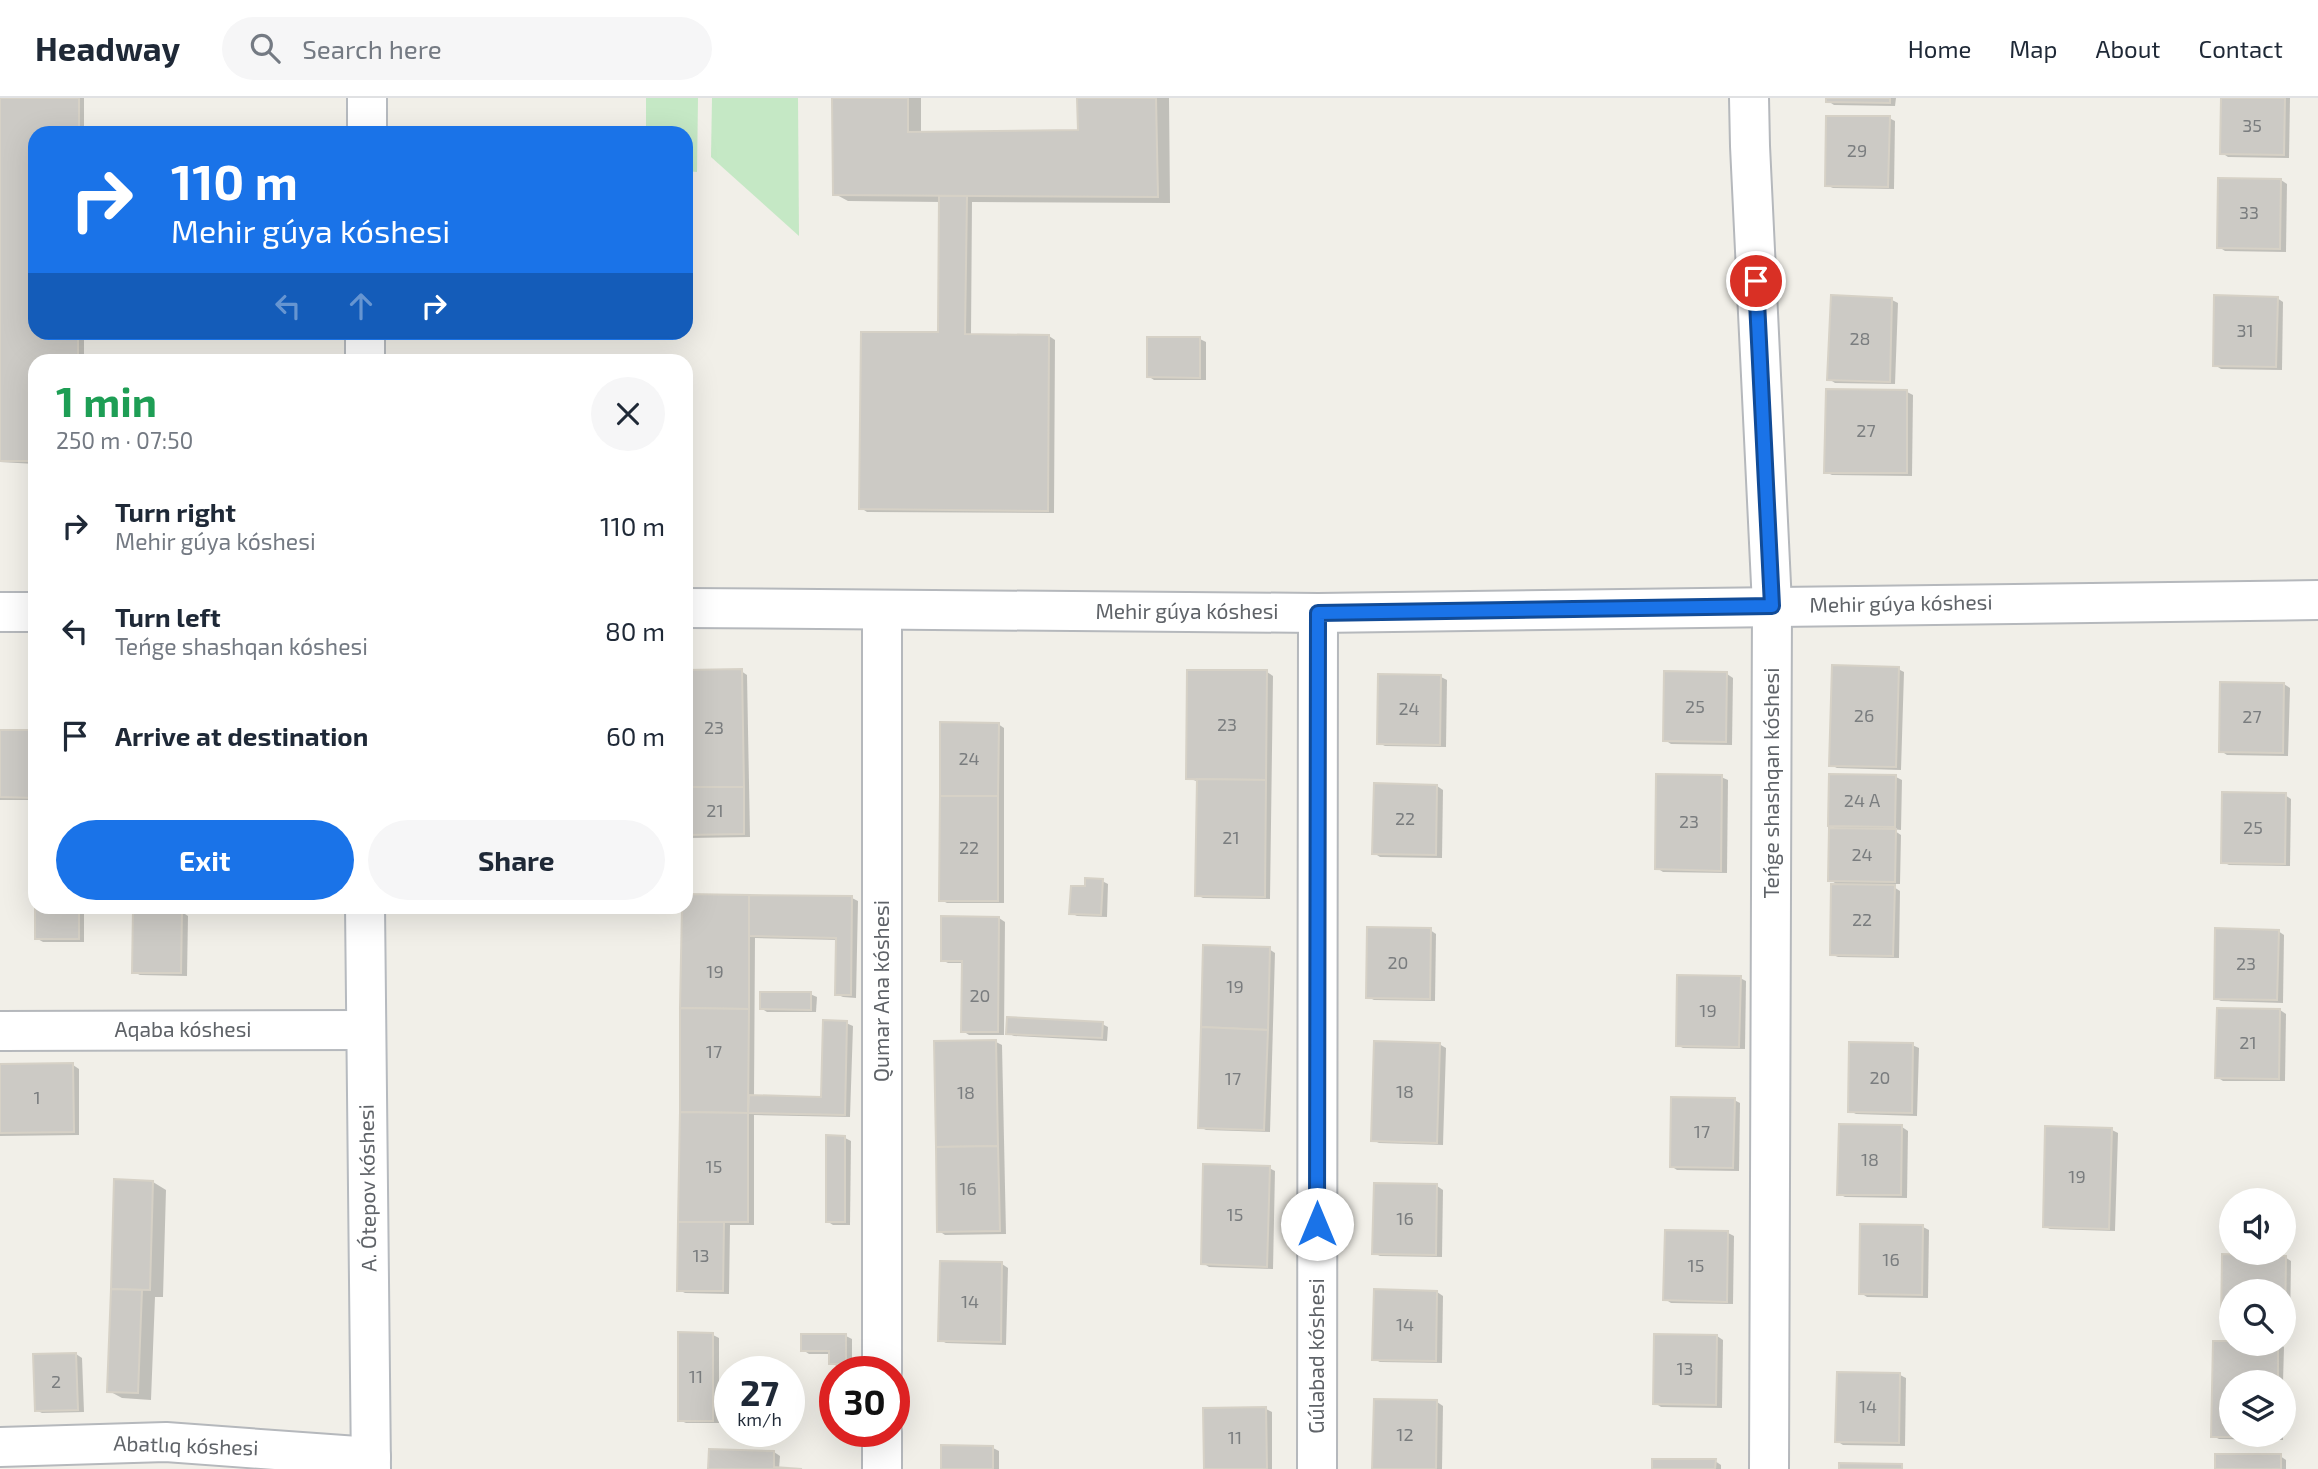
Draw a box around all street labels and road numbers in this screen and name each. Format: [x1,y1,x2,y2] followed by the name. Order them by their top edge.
[1809,588,1993,617] street label: Mehir gúyа kóshesi
[1095,598,1279,623] street label: Mehir gúyа kóshesi
[1758,668,1783,898] street label: Teńge shashqan kóshesi
[868,900,894,1082] street label: Qumar Ana kóshesi
[114,1016,252,1041] street label: Aqaba kóshesi
[353,1104,380,1272] street label: A. Ótepov kóshesi
[1303,1278,1328,1434] street label: Gúlabad kóshesi
[113,1429,259,1460] street label: Abatlıq kóshesi

